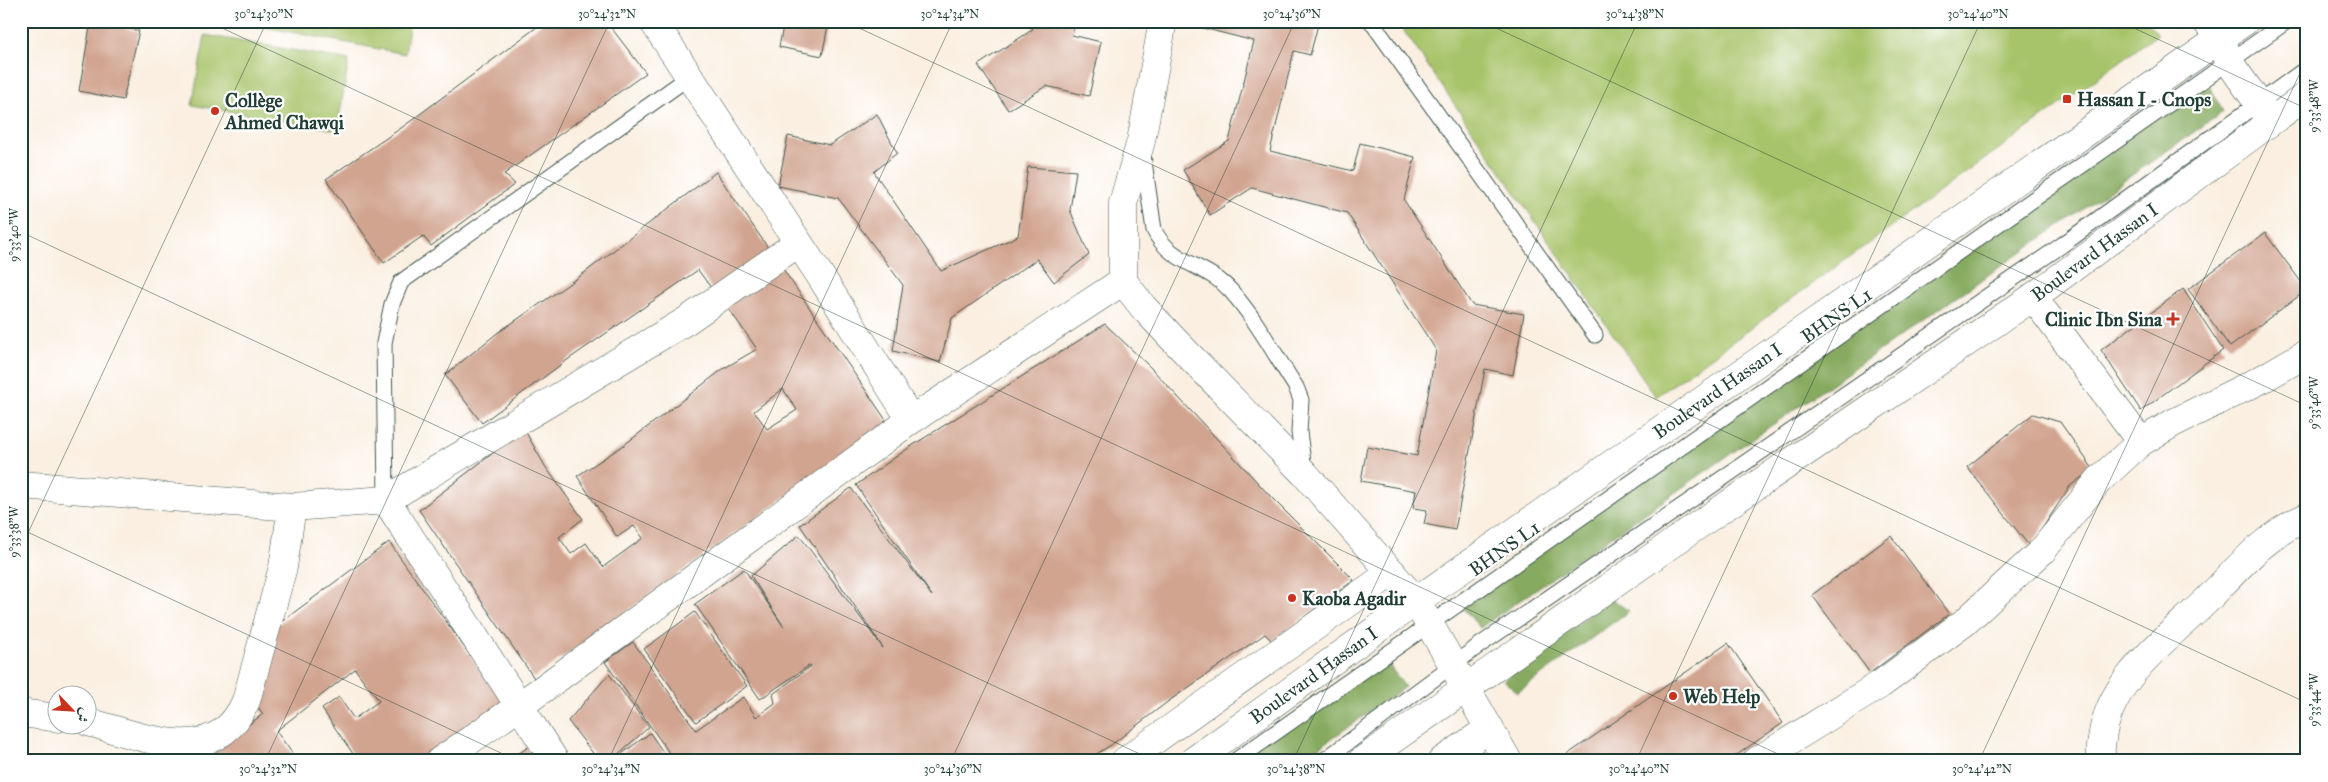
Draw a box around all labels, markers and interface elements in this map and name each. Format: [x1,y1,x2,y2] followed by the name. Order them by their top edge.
[234,7,294,21] text: 30°24'30"N
[578,7,636,21] text: 30°24'32"N
[921,7,979,21] text: 30°24'34"N
[1263,7,1321,21] text: 30°24'36"N
[1606,7,1664,21] text: 30°24'38"N
[1947,7,2009,21] text: 30°24'40"N
[2307,79,2321,133] text: 9°33'48"W
[2077,88,2211,112] place label: Hassan I - Cnops
[223,89,345,135] place label: Collège Ahmed Chawqi
[2061,93,2073,105] marker: Hassan I - Cnops
[209,105,221,117] marker: Collège Ahmed Chawqi
[2027,198,2163,307] street label: Boulevard Hassan I
[7,207,21,262] text: 9°33'40"W
[1796,283,1876,348] street label: BHNS L1
[2045,308,2163,331] place label: Clinic Ibn Sina
[2166,312,2180,326] marker: Clinic Ibn Sina
[1649,338,1786,444] street label: Boulevard Hassan I
[2307,376,2321,430] text: 9°33'46"W
[7,506,21,558] text: 9°33'38"W
[1464,516,1544,581] street label: BHNS L1
[1302,587,1407,611] place label: Kaoba Agadir
[1286,592,1298,604] marker: Kaoba Agadir
[1245,621,1382,729] street label: Boulevard Hassan I
[2307,673,2321,727] text: 9°33'44"W
[48,684,98,734] north arrow
[1683,685,1761,709] place label: Web Help
[1667,690,1679,702] marker: Web Help
[73,705,94,725] text: ش
[239,762,297,776] text: 30°24'32"N
[582,762,640,776] text: 30°24'34"N
[924,762,982,776] text: 30°24'36"N
[1267,762,1325,776] text: 30°24'38"N
[1608,762,1670,776] text: 30°24'40"N
[1952,762,2012,776] text: 30°24'42"N

